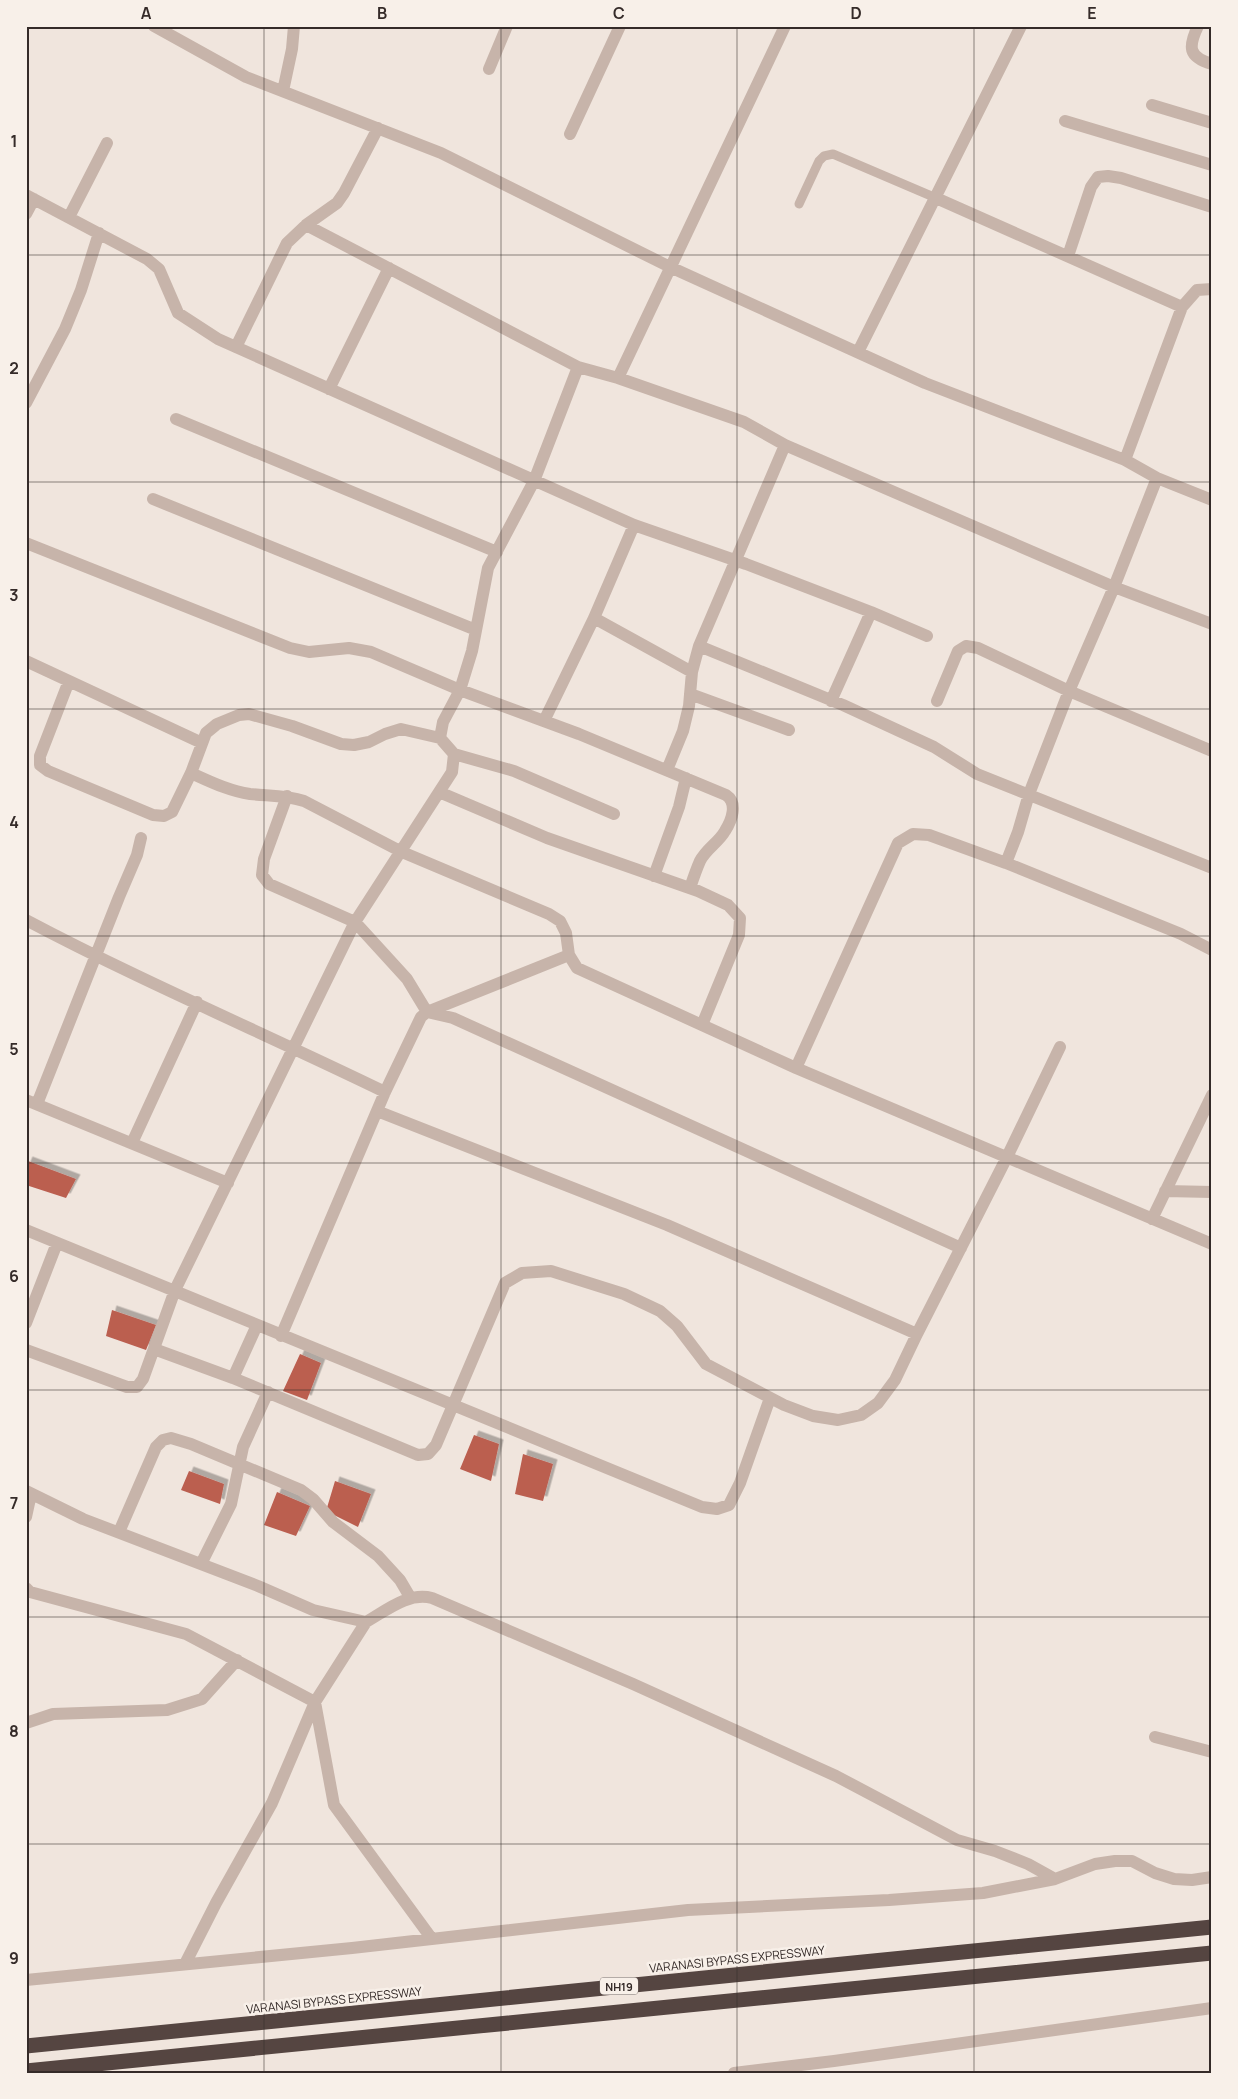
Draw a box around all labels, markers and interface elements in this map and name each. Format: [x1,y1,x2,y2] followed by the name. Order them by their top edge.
[141,2,152,24] text: A
[377,2,387,24] text: B
[613,2,625,24] text: C
[850,2,862,24] text: D
[1087,2,1097,24] text: E
[10,130,18,152] text: 1
[9,357,19,379] text: 2
[9,584,19,606] text: 3
[9,811,19,833] text: 4
[9,1038,19,1060] text: 5
[9,1265,19,1287] text: 6
[10,1492,18,1514] text: 7
[9,1720,19,1742] text: 8
[648,1941,826,1977] street label: VARANASI BYPASS EXPRESSWAY
[9,1947,19,1969] text: 9
[600,1978,638,1994] road number: NH19
[245,1982,423,2018] street label: VARANASI BYPASS EXPRESSWAY

